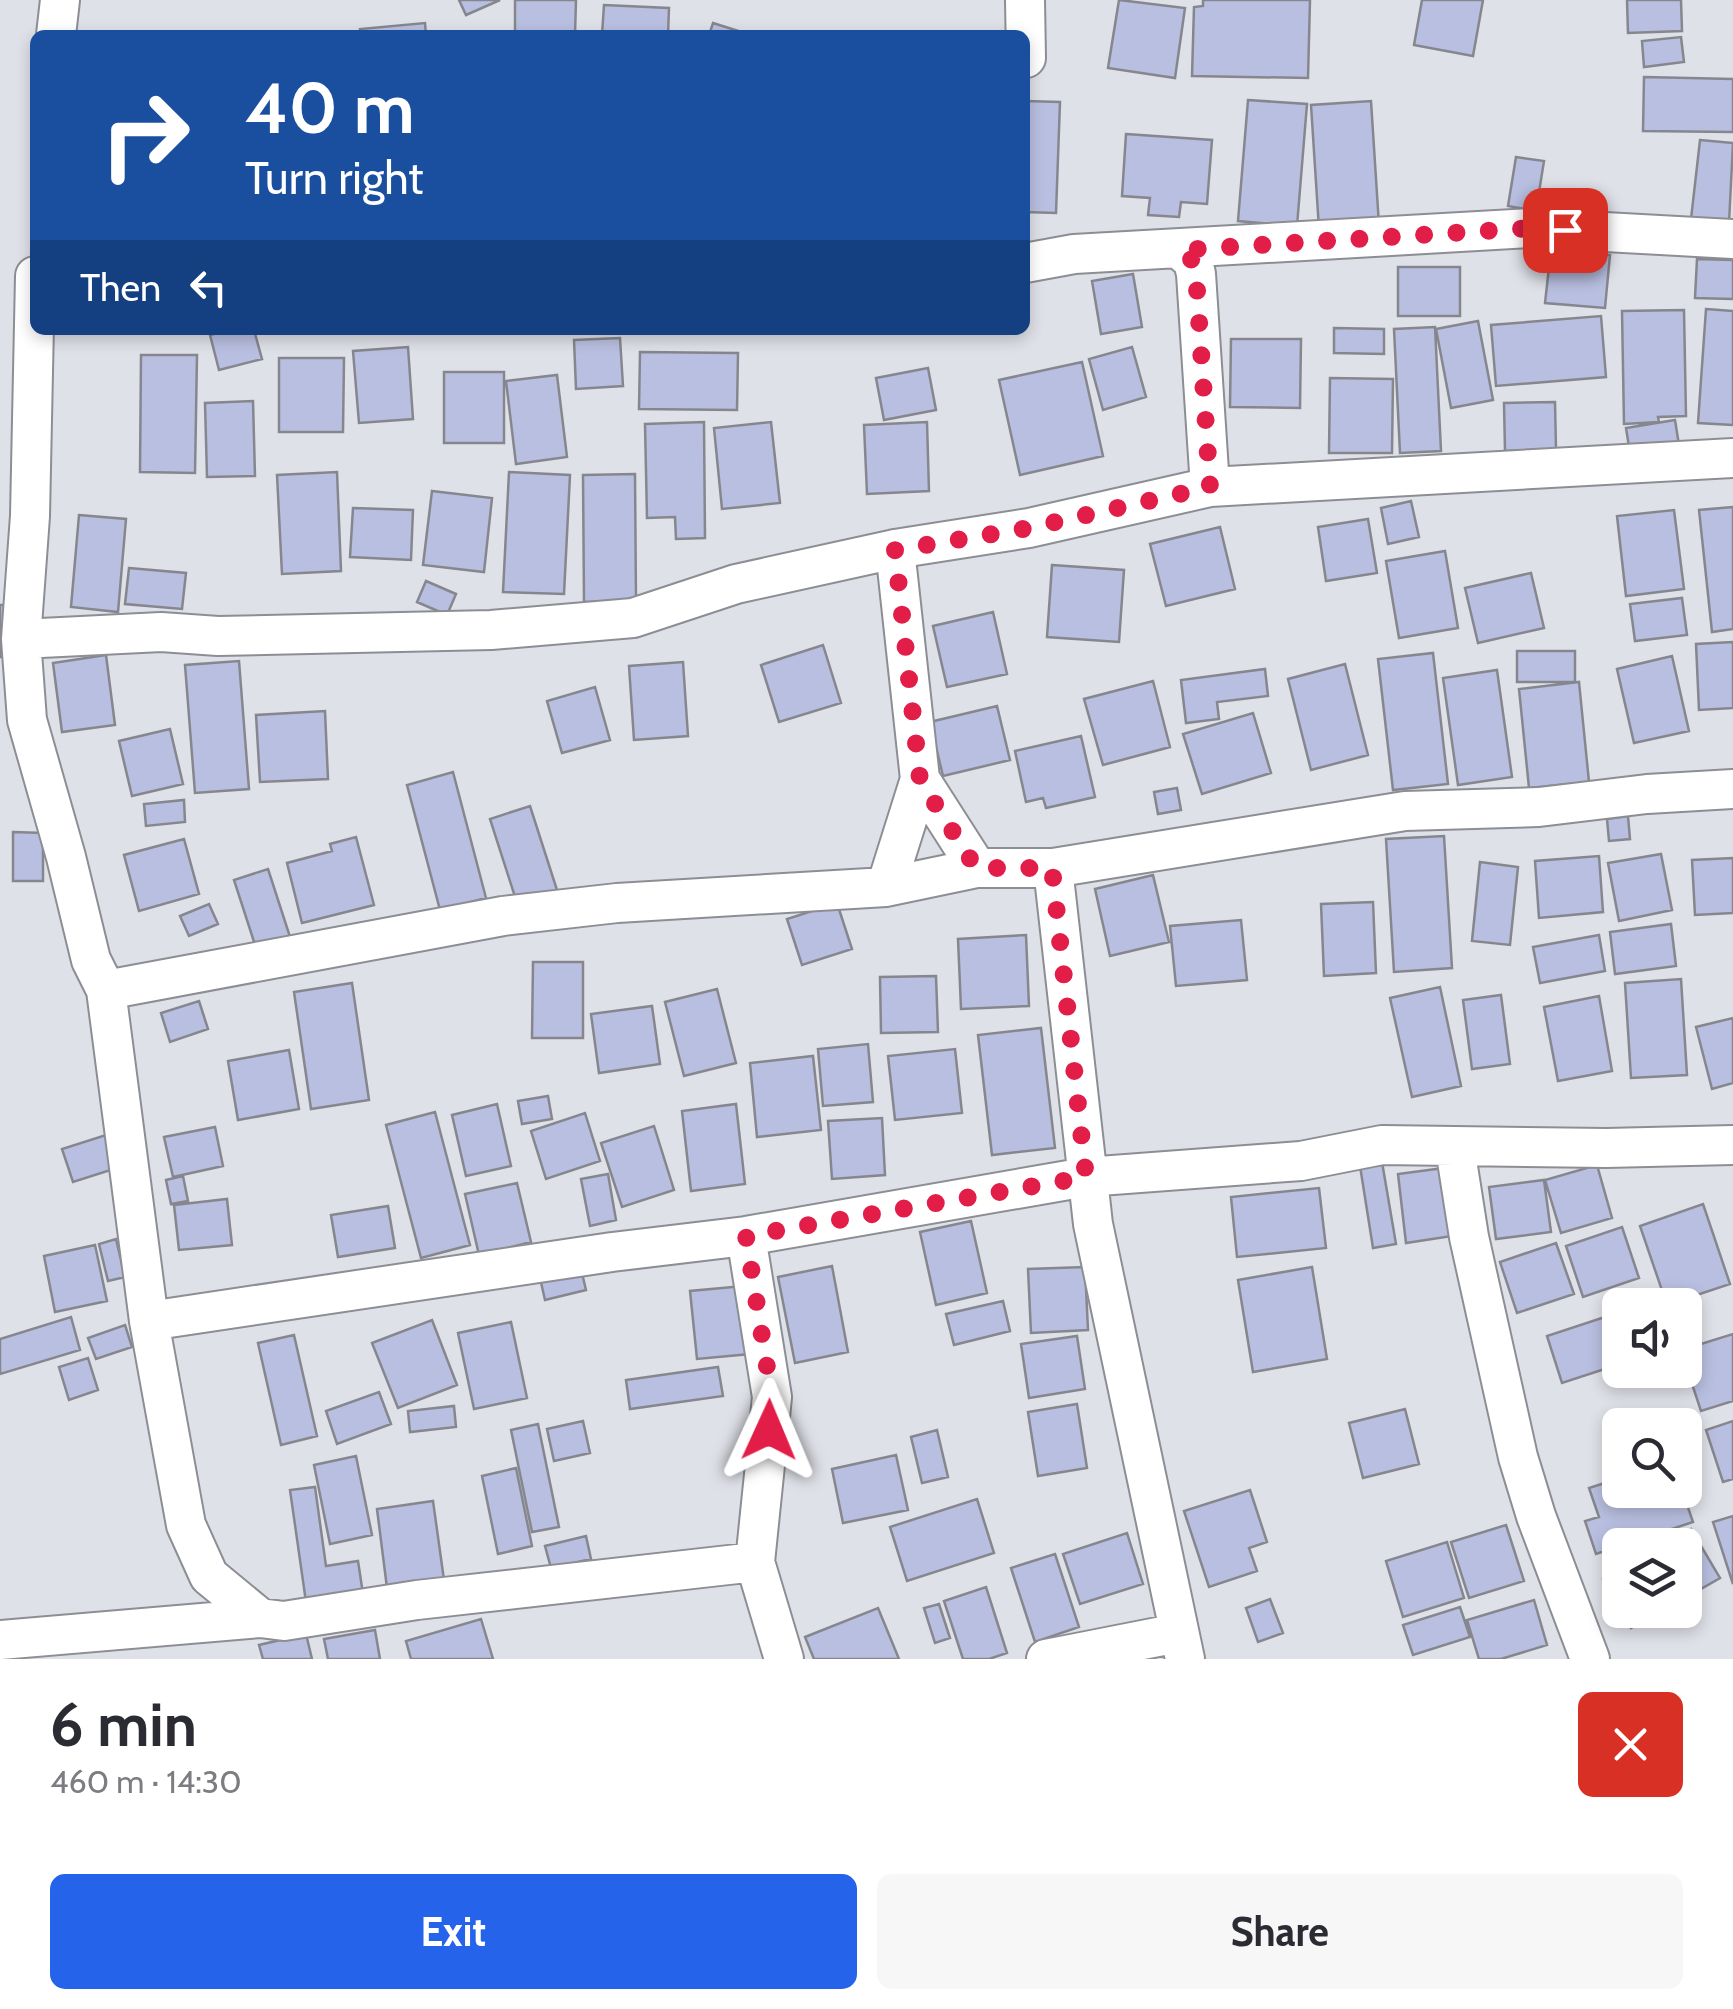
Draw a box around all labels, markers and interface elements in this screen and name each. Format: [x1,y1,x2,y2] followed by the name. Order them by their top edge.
[245,65,414,151] text: 40 m
[80,70,210,200] icon: right
[245,151,424,205] text: Turn right
[1523,188,1608,273] pin
[1538,203,1593,258] icon: arrive
[181,260,236,315] icon: left
[80,264,161,311] text: Then
[1602,1288,1702,1628] map controls
[1602,1288,1702,1388] button: sound
[717,1378,821,1482] position arrow
[1602,1408,1702,1508] button: search
[1602,1528,1702,1628] button: layers
[50,1688,197,1761] text: 6 min
[1578,1692,1683,1797] button: close
[50,1762,242,1801] text: 460 m · 14:30
[50,1874,857,1989] button: Exit
[877,1874,1683,1989] button: Share

